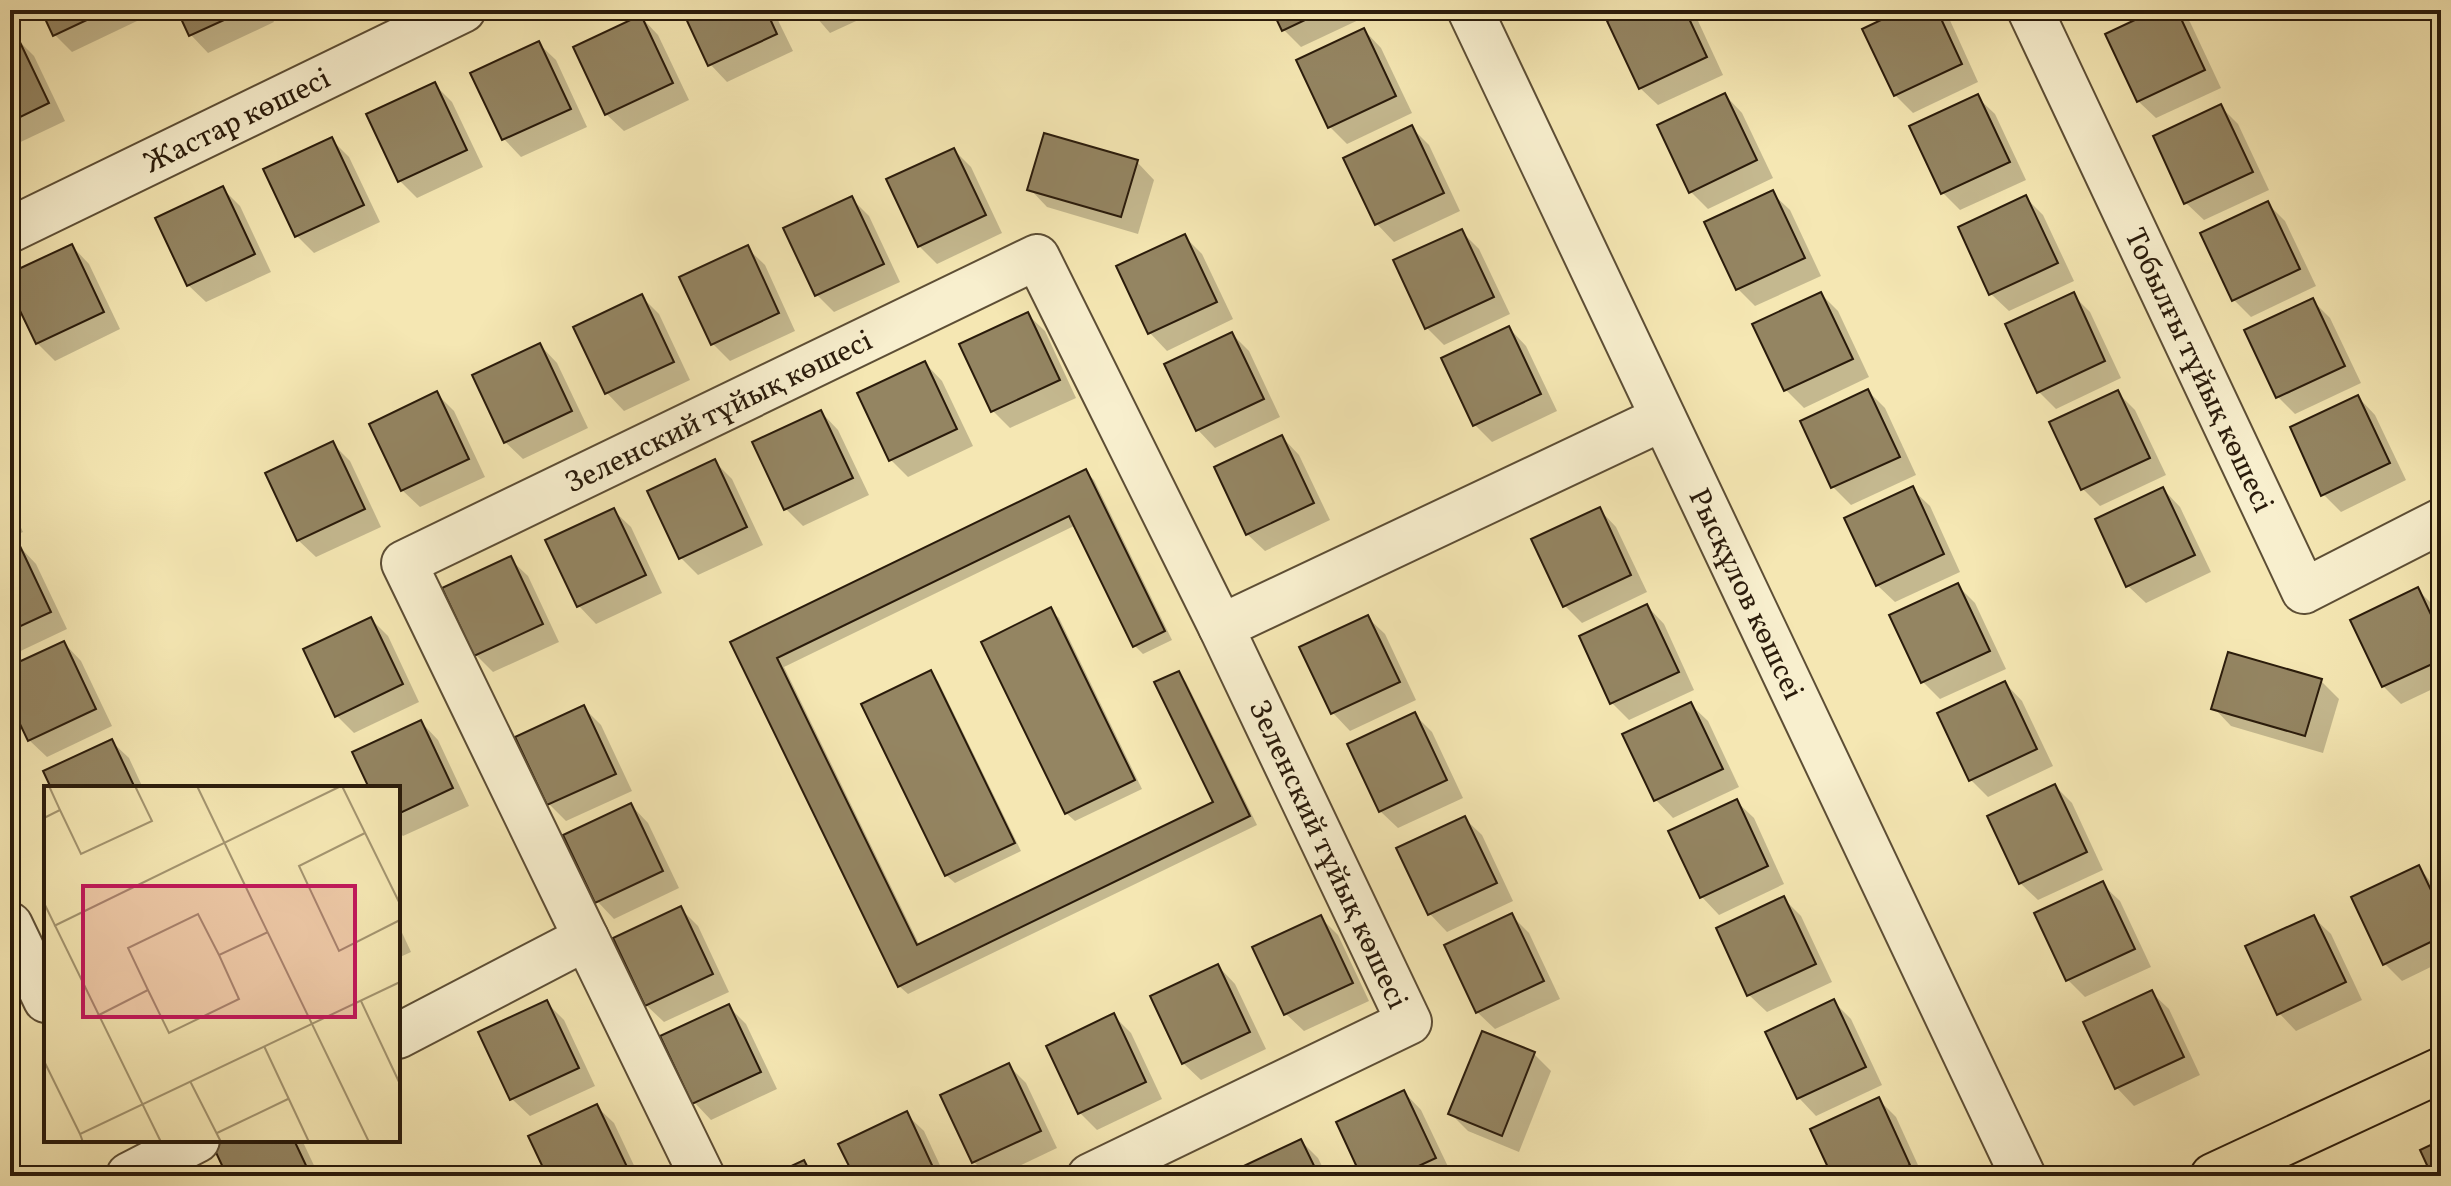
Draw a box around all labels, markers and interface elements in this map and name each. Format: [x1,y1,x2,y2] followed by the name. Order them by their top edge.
[137,58,338,185] street label: Жастар көшесі
[2113,222,2283,520] street label: Тобылғы тұйық көшесі
[558,321,880,505] street label: Зеленский тұйық көшесі
[1677,482,1813,707] street label: Рысқұлов көшсеі
[1237,693,1417,1016] street label: Зеленский тұйық көшесі
[44,786,400,1142] inset map

